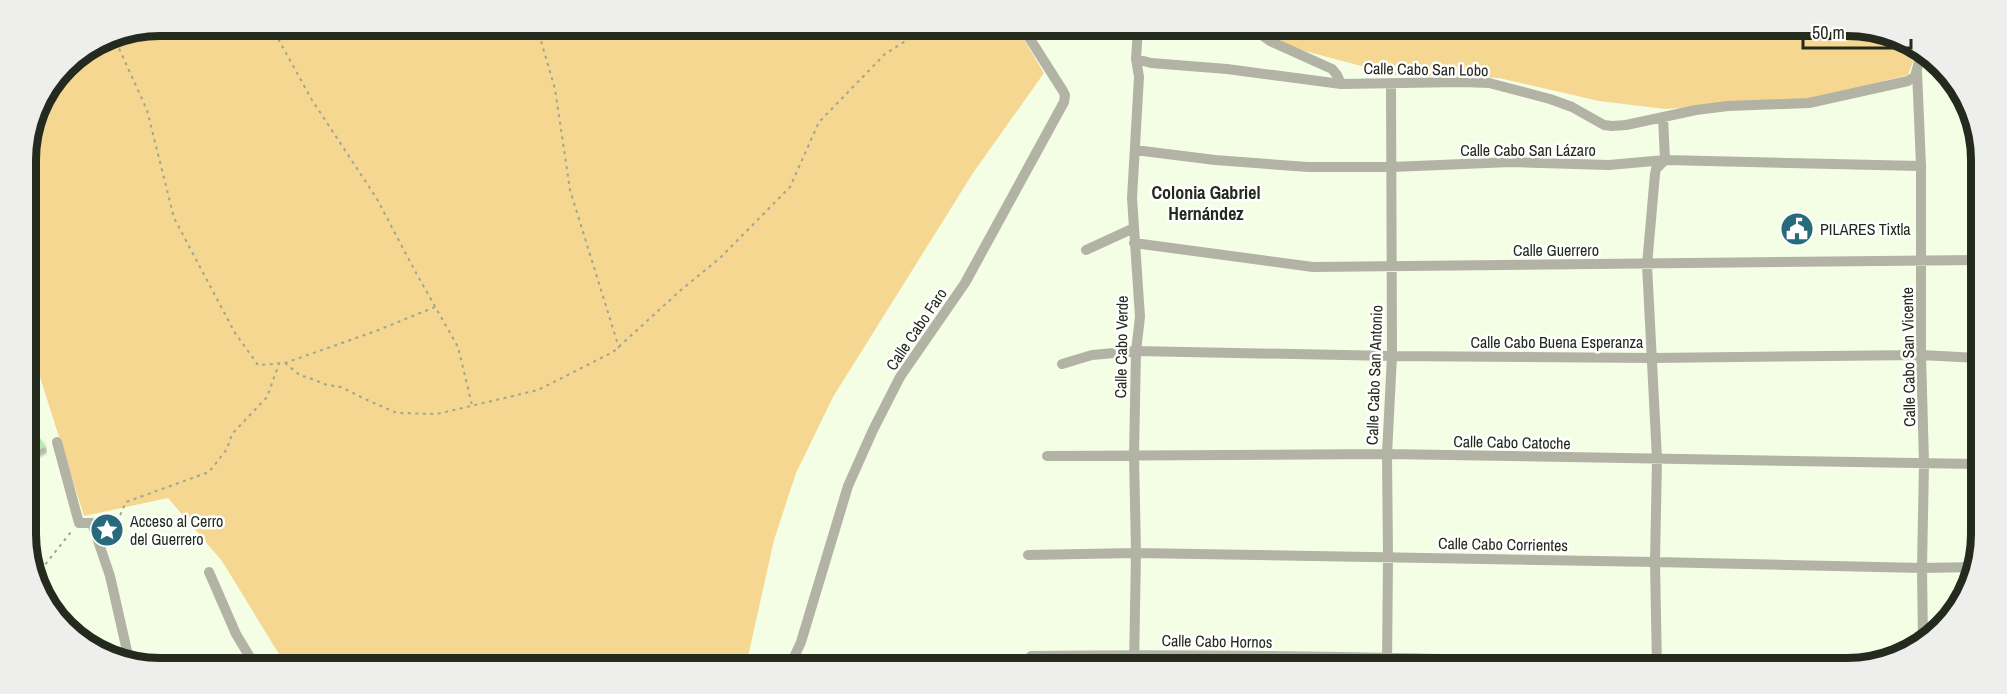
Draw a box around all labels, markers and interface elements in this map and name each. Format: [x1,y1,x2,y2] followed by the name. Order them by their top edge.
[1803,12,1911,50] scale bar
[1812,20,1845,45] text: 50 m
[1363,57,1489,81] street label: Calle Cabo San Lobo
[1460,139,1596,161] street label: Calle Cabo San Lázaro
[1151,180,1261,226] district label: Colonia Gabriel Hernández
[1779,211,1815,247] public building icon: PILARES Tixtla
[1820,218,1911,240] place label: PILARES Tixtla
[1513,239,1599,261] street label: Calle Guerrero
[880,284,952,374] street label: Calle Cabo Faro
[1896,287,1920,427] street label: Calle Cabo San Vicente
[1109,295,1133,399] street label: Calle Cabo Verde
[1361,305,1387,445] street label: Calle Cabo San Antonio
[1471,331,1644,353] street label: Calle Cabo Buena Esperanza
[1453,430,1571,454] street label: Calle Cabo Catoche
[129,510,223,550] place label: Acceso al Cerro del Guerrero
[89,512,125,548] place icon: Acceso al Cerro del Guerrero
[1438,532,1568,556] street label: Calle Cabo Corrientes
[1161,629,1273,653] street label: Calle Cabo Hornos

